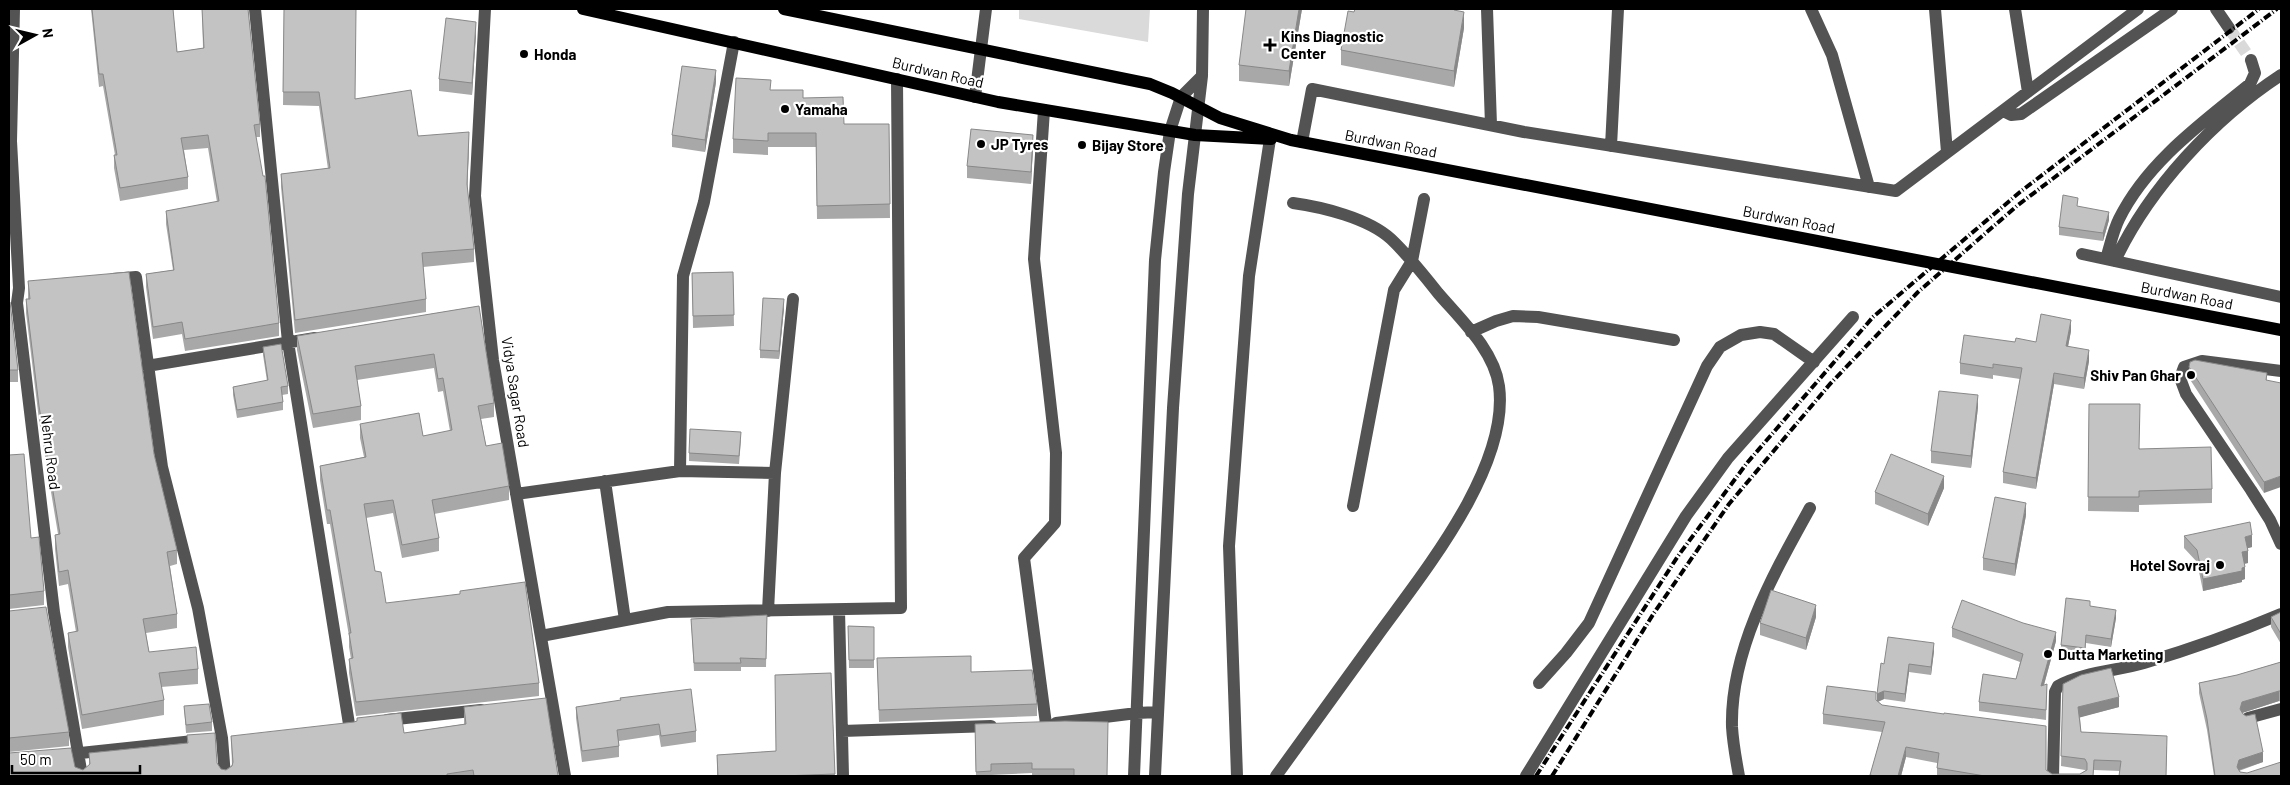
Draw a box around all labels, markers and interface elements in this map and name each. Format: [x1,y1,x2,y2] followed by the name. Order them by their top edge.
[10,10,60,60] north arrow
[39,27,57,39] text: N
[1281,27,1384,62] place label: Kins Diagnostic Center
[1263,38,1277,52] marker: Kins Diagnostic Center
[534,45,576,63] place label: Honda
[518,48,530,60] marker: Honda
[890,53,986,91] street label: Burdwan Road
[795,100,848,118] place label: Yamaha
[779,103,791,115] marker: Yamaha
[1343,125,1439,161] street label: Burdwan Road
[991,135,1049,153] place label: JP Tyres
[1092,136,1164,154] place label: Bijay Store
[975,138,987,150] marker: JP Tyres
[1076,139,1088,151] marker: Bijay Store
[1741,201,1837,237] street label: Burdwan Road
[2139,277,2235,313] street label: Burdwan Road
[498,335,534,449] street label: Vidya Sagar Road
[2090,366,2181,384] place label: Shiv Pan Ghar
[2185,369,2197,381] marker: Shiv Pan Ghar
[37,413,65,491] street label: Nehru Road
[2130,556,2210,574] place label: Hotel Sovraj
[2214,559,2226,571] marker: Hotel Sovraj
[2058,645,2163,663] place label: Dutta Marketing
[2042,648,2054,660] marker: Dutta Marketing
[12,742,140,774] scale bar
[20,750,52,768] text: 50 m

